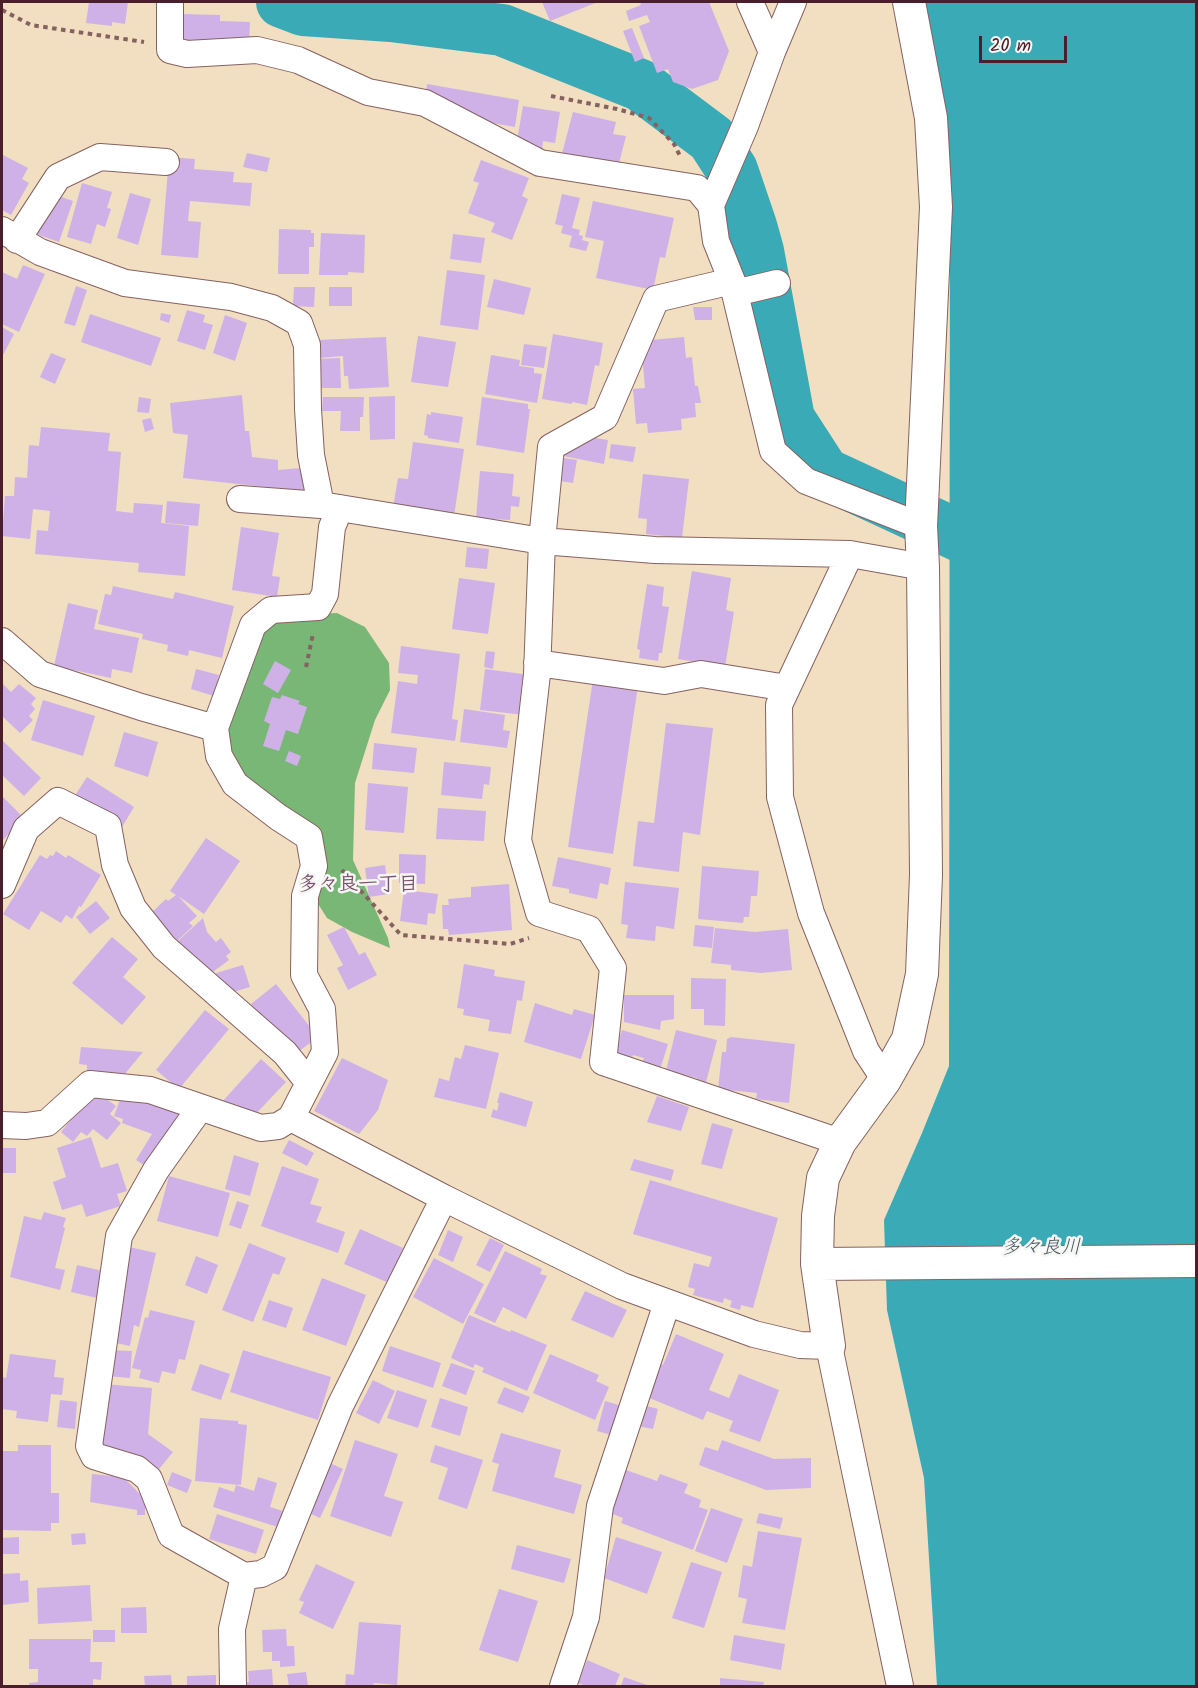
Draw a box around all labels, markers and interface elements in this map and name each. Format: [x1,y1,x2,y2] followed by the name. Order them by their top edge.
[982,24,1070,62] scale bar
[990,32,1031,61] text: 20 m
[298,875,418,899] district label: 多々良一丁目
[1001,1238,1081,1262] water label: 多々良川

